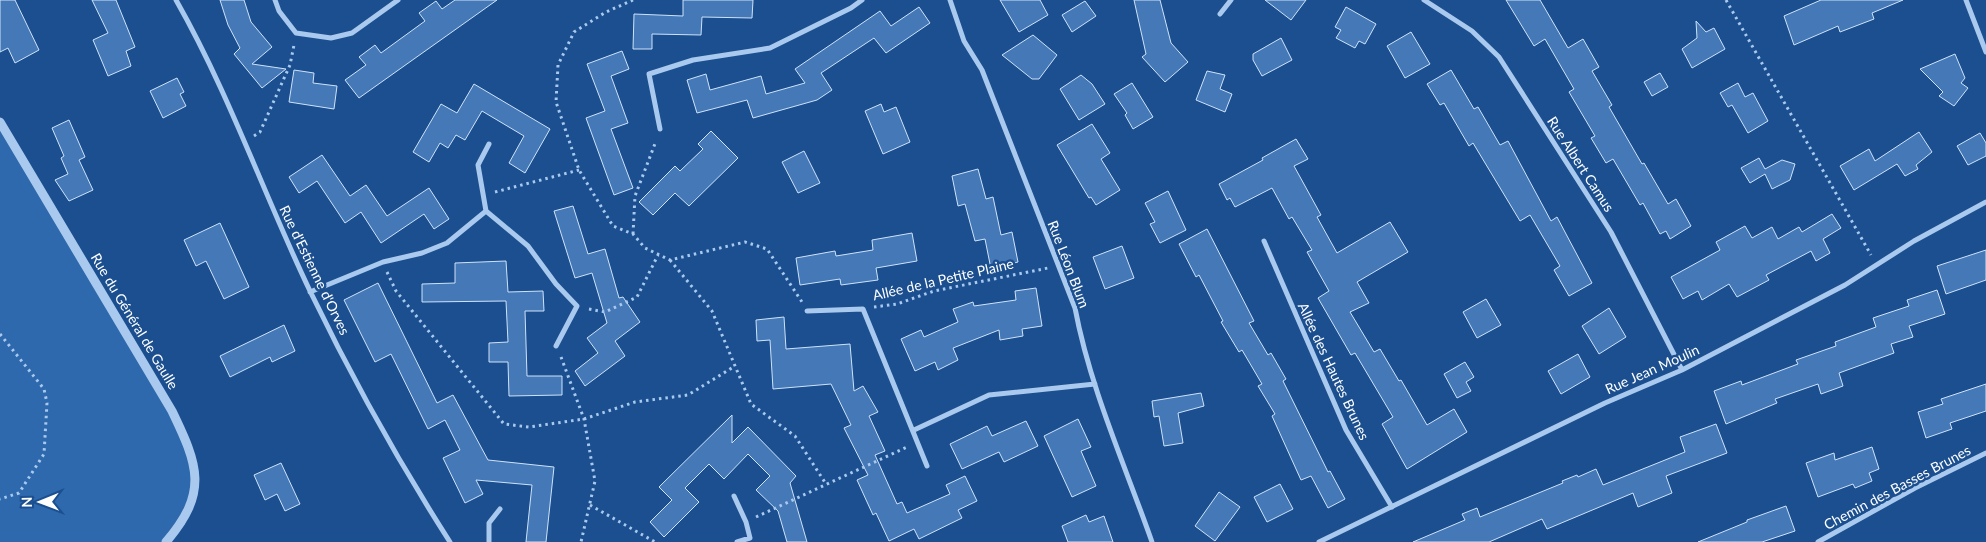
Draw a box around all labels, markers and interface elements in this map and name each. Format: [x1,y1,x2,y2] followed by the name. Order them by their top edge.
[1544,113,1618,215] street label: Rue Albert Camus
[276,202,354,338] street label: Rue d'Estienne d'Orves
[1045,218,1093,310] street label: Rue Léon Blum
[88,250,182,392] street label: Rue du Général de Gaulle
[871,254,1015,304] street label: Allée de la Petite Plaine
[1295,300,1373,442] street label: Allée des Hautes Brunes
[1602,341,1702,397] street label: Rue Jean Moulin
[1821,441,1973,533] street label: Chemin des Basses Brunes
[15,477,65,527] north arrow
[18,497,35,508] text: N

